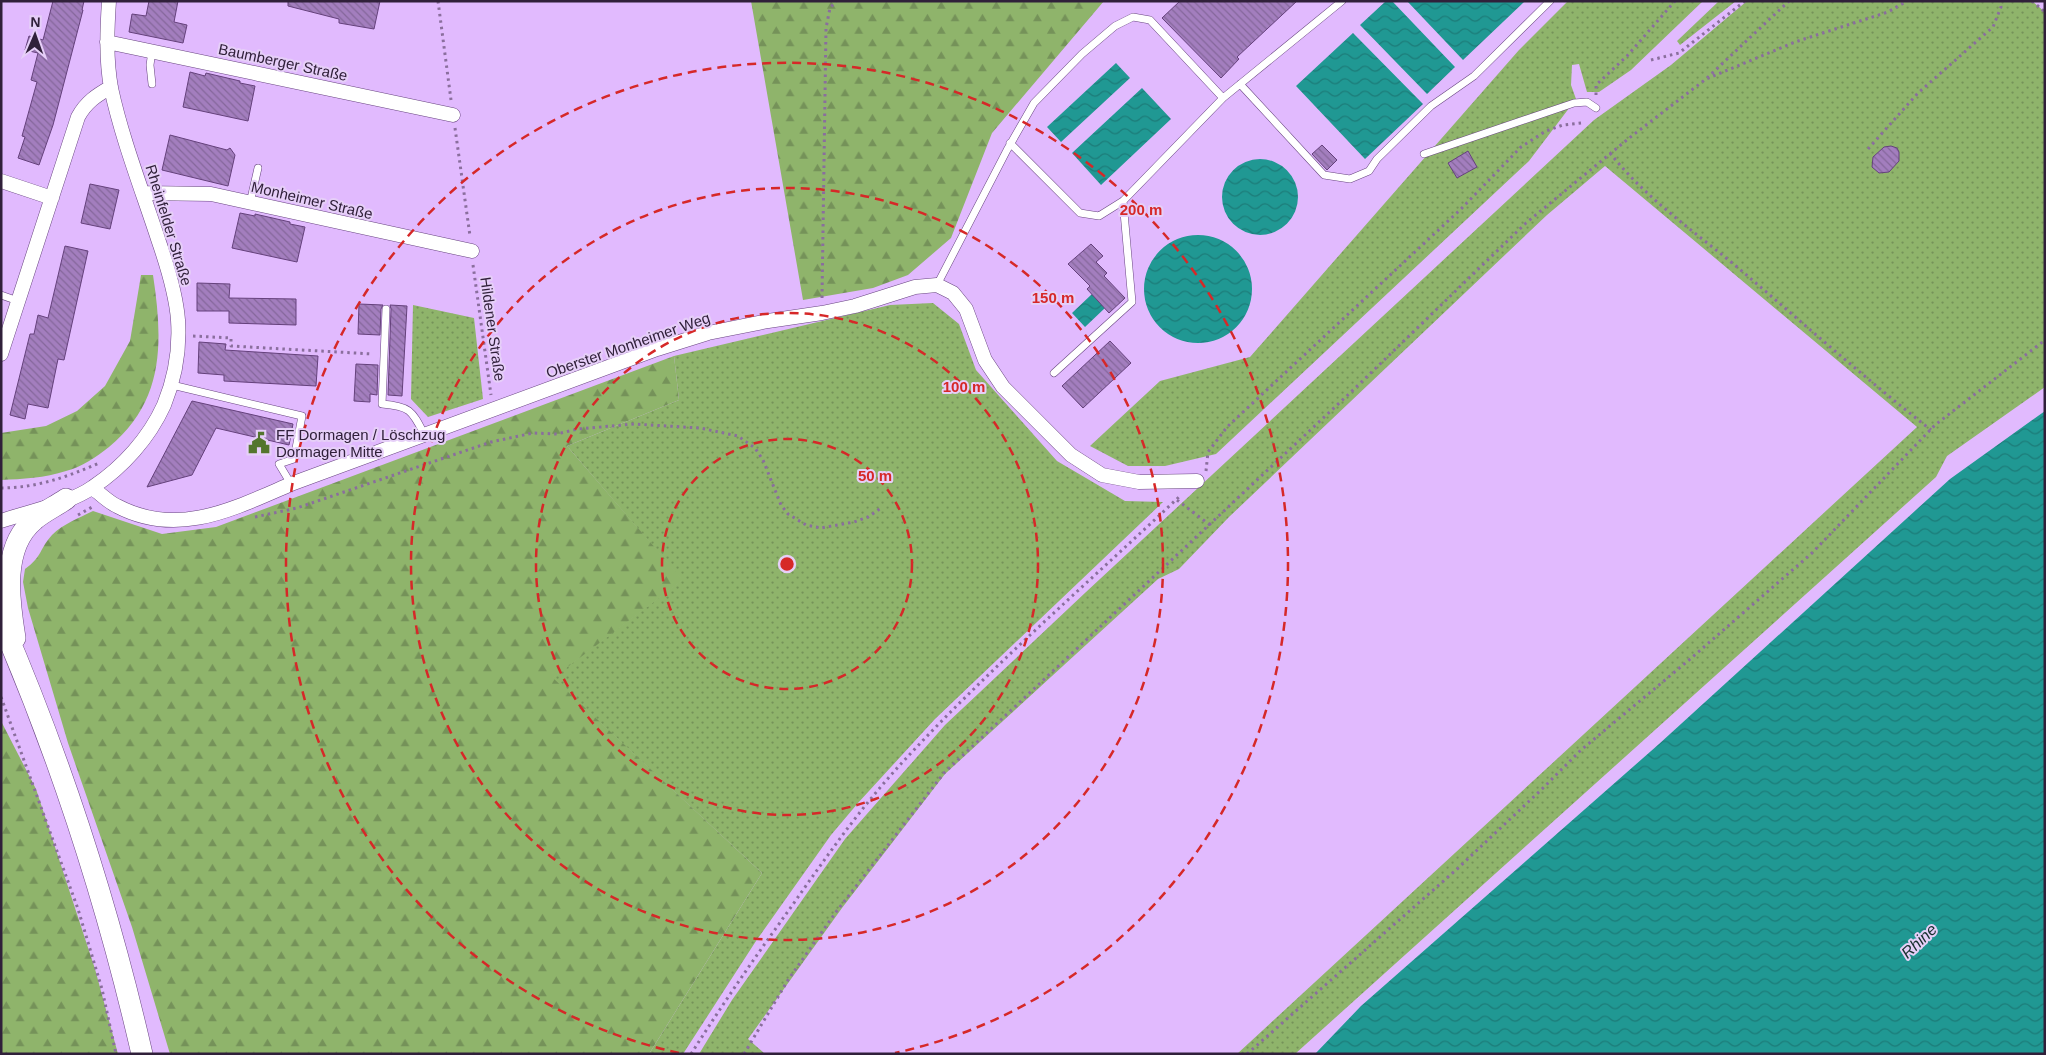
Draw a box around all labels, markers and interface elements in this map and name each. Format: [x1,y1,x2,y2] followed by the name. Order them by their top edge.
[10,10,60,60] north arrow
[30,14,41,30] text: N
[217,40,349,84] street label: Baumberger Straße
[142,162,196,288] street label: Rheinfelder Straße
[250,178,374,222] street label: Monheimer Straße
[1120,201,1162,218] text: 200 m
[477,276,509,382] street label: Hildener Straße
[1032,289,1074,306] text: 150 m
[544,309,712,381] street label: Oberster Monheimer Weg
[943,378,985,395] text: 100 m
[276,426,445,460] place label: FF Dormagen / Löschzug Dormagen Mitte
[246,430,272,456] public building icon: FF Dormagen / Löschzug Dormagen Mitte
[858,467,892,484] text: 50 m
[778,555,796,573] centre of rings
[1898,920,1940,961] water label: Rhine

